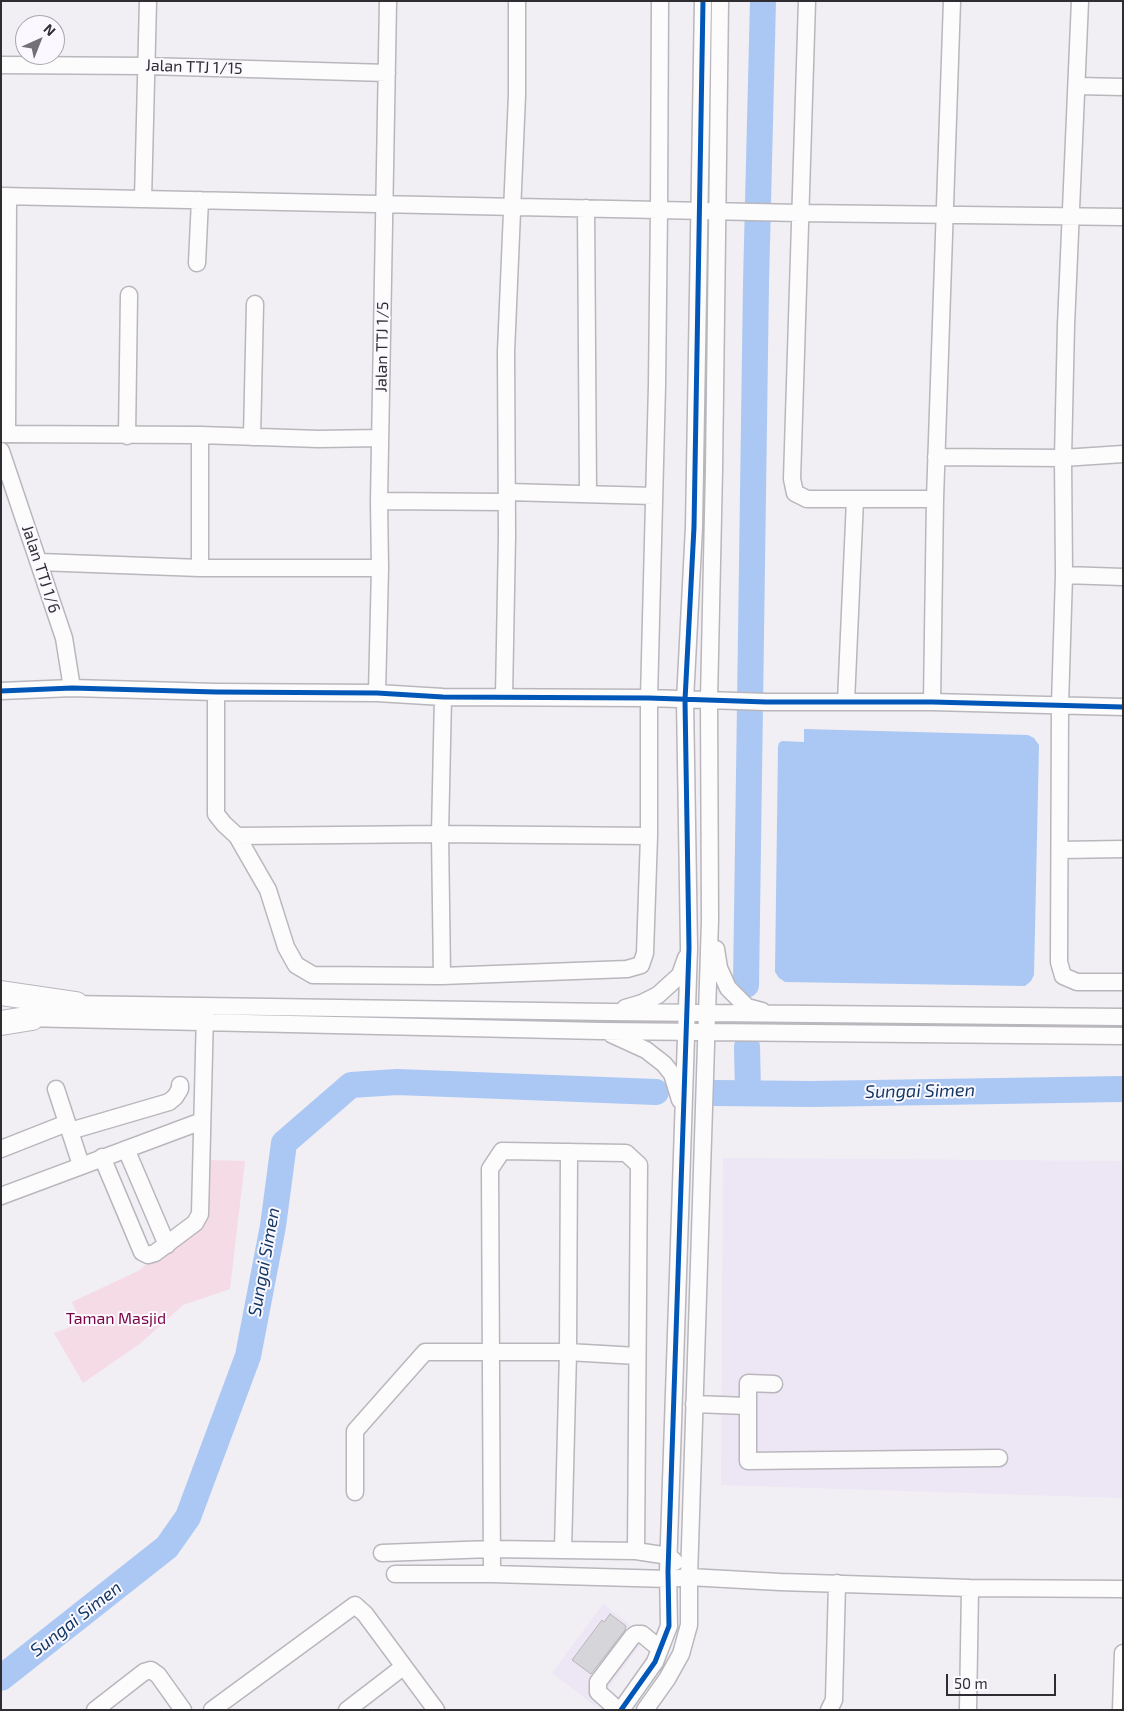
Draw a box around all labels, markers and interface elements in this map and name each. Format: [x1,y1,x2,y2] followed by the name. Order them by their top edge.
[15,15,65,65] north arrow
[41,20,60,39] text: N
[145,56,243,78] street label: Jalan TTJ 1/15
[372,301,392,393] street label: Jalan TTJ 1/5
[18,523,64,615] street label: Jalan TTJ 1/6
[865,1079,975,1103] water label: Sungai Simen
[244,1206,284,1318] water label: Sungai Simen
[66,1309,166,1329] park label: Taman Masjid
[26,1577,126,1661] water label: Sungai Simen
[949,1664,1059,1696] scale bar
[954,1674,988,1692] text: 50 m

